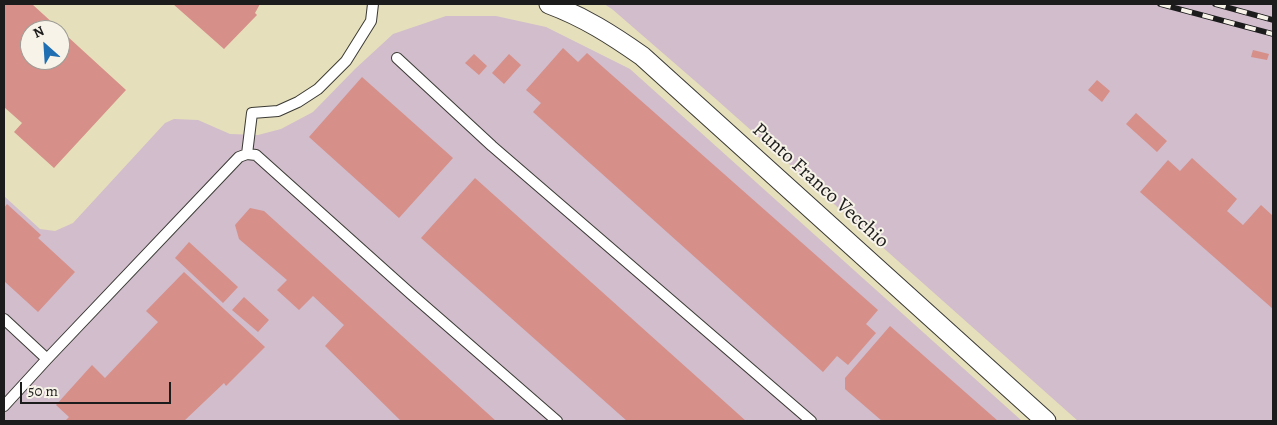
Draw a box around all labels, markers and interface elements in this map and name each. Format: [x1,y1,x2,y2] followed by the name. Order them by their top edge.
[20,20,70,70] north arrow
[30,21,47,43] text: N
[747,118,893,254] street label: Punto Franco Vecchio
[22,372,174,404] scale bar
[28,381,58,401] text: 50 m

